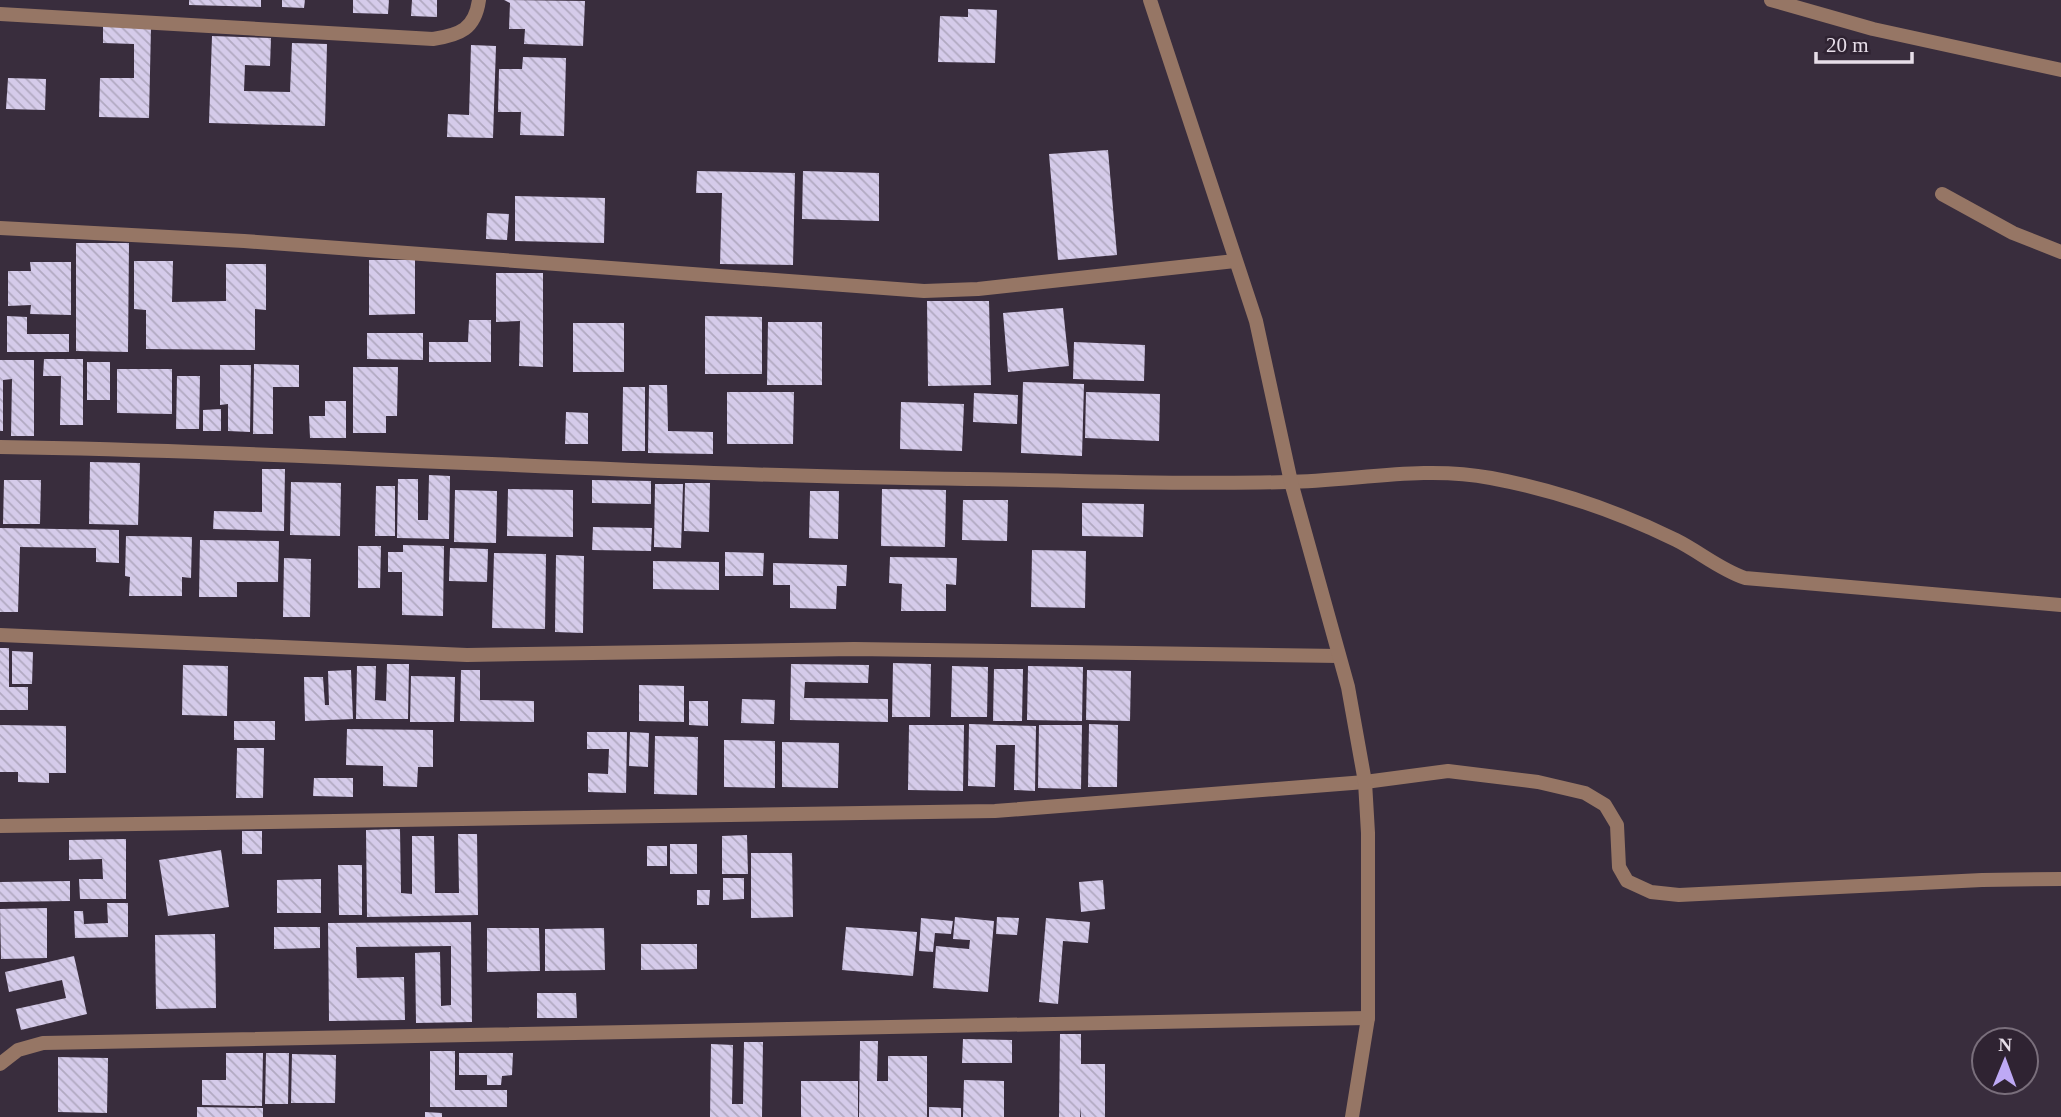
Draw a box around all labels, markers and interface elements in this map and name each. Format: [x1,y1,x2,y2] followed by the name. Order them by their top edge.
[1816,21,1912,65] scale bar
[1826,33,1869,57] text: 20 m
[1970,1026,2040,1096] north arrow
[1998,1034,2013,1055] text: N

